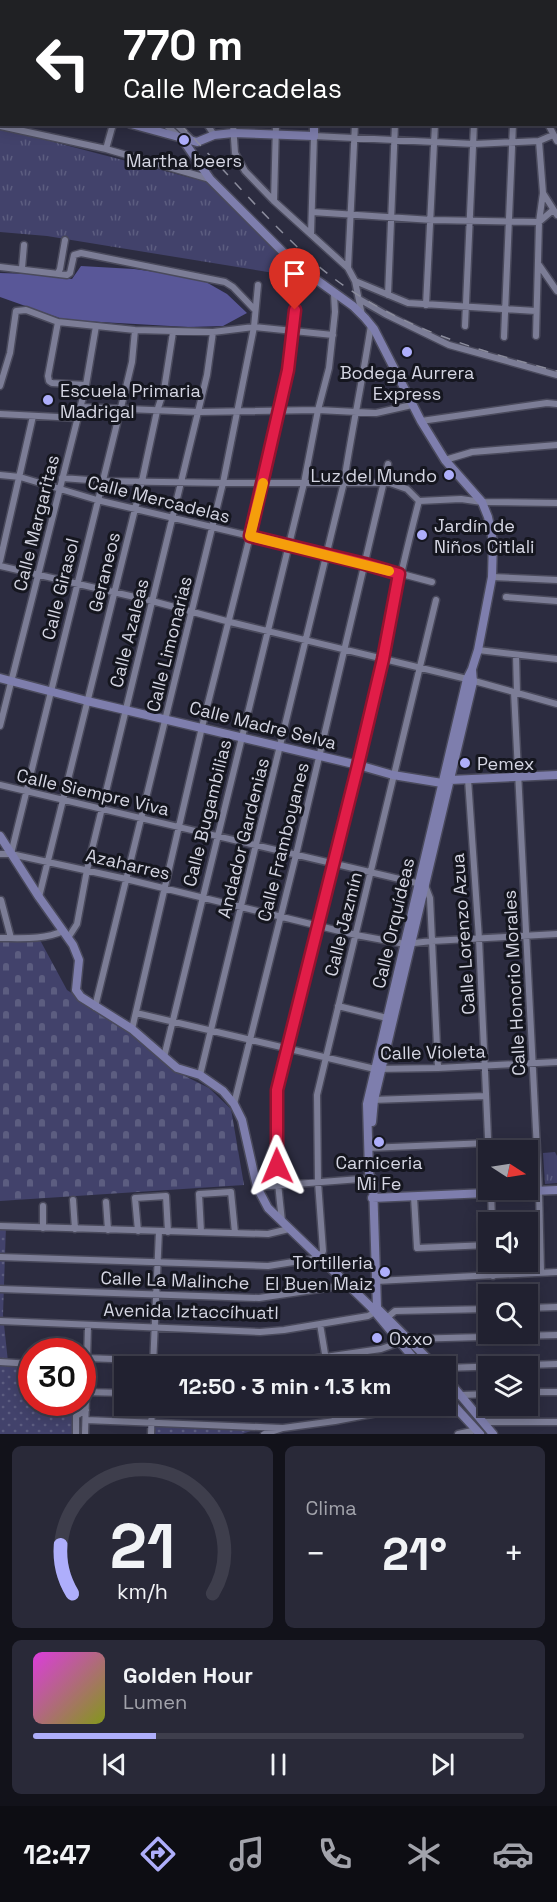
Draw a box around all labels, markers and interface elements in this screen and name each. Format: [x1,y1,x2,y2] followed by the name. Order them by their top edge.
[123,19,243,72] text: 770 m
[24,24,102,102] icon: left
[123,71,342,106] text: Calle Mercadelas
[177,133,191,147] marker: Martha beers
[126,149,242,172] place label: Martha beers
[269,248,320,310] pin
[278,257,311,290] icon: arrive
[400,345,414,359] marker: Bodega Aurrera Express
[340,361,474,405] place label: Bodega Aurrera Express
[60,379,201,423] place label: Escuela Primaria Madrigal
[41,393,55,407] marker: Escuela Primaria Madrigal
[8,453,64,593] street label: Calle Margaritas
[311,464,437,487] place label: Luz del Mundo
[442,468,456,482] marker: Luz del Mundo
[85,470,233,528] street label: Calle Mercadelas
[434,514,534,558] place label: Jardín de Niños Citlali
[415,528,429,542] marker: Jardín de Niños Citlali
[83,530,125,614] street label: Geraneos
[36,536,84,642] street label: Calle Girasol
[141,574,197,714] street label: Calle Limonarias
[104,576,154,690] street label: Calle Azaleas
[187,696,339,754] street label: Calle Madre Selva
[178,737,236,889] street label: Calle Bugambilias
[477,752,534,775] place label: Pemex
[212,755,274,921] street label: Andador Gardenias
[458,756,472,770] marker: Pemex
[252,760,314,924] street label: Calle Framboyanes
[14,763,172,821] street label: Calle Siempre Viva
[84,843,172,885] street label: Azaharres
[446,853,480,1015] street label: Calle Lorenzo Azua
[367,855,419,991] street label: Calle Orquídeas
[319,869,367,979] street label: Calle Jazmín
[498,889,530,1077] street label: Calle Honorio Morales
[380,1040,486,1064] street label: Calle Violeta
[245,1134,309,1198] position arrow
[372,1135,386,1149] marker: Carniceria Mi Fe
[478,1140,538,1200] north arrow
[478,1140,538,1416] map controls
[335,1151,423,1195] place label: Carniceria Mi Fe
[478,1212,538,1272] button: sound
[265,1251,373,1295] place label: Tortilleria El Buen Maiz
[378,1265,392,1279] marker: Tortilleria El Buen Maiz
[100,1266,250,1294] street label: Calle La Malinche
[478,1284,538,1344] button: search
[103,1298,279,1324] street label: Avenida Iztaccíhuatl
[389,1327,433,1350] place label: Oxxo
[370,1331,384,1345] marker: Oxxo
[18,1338,96,1416] speed limit sign: 30
[478,1356,538,1416] button: layers
[179,1372,391,1400] text: 12:50 · 3 min · 1.3 km
[306,1495,357,1521] text: Clima
[110,1507,175,1586] text: 21
[382,1526,447,1583] text: 21°
[306,1533,326,1575] text: −
[504,1533,524,1575] text: +
[117,1578,168,1605] text: km/h
[123,1661,253,1689] text: Golden Hour
[123,1689,187,1715] text: Lumen
[98,1748,131,1781] icon: previous
[262,1748,295,1781] icon: pause
[426,1748,459,1781] icon: next
[137,1833,179,1875] icon: directions
[226,1833,268,1875] icon: music
[314,1833,356,1875] icon: phone
[403,1833,445,1875] icon: climate
[492,1833,534,1875] icon: car
[23,1837,91,1872] text: 12:47

